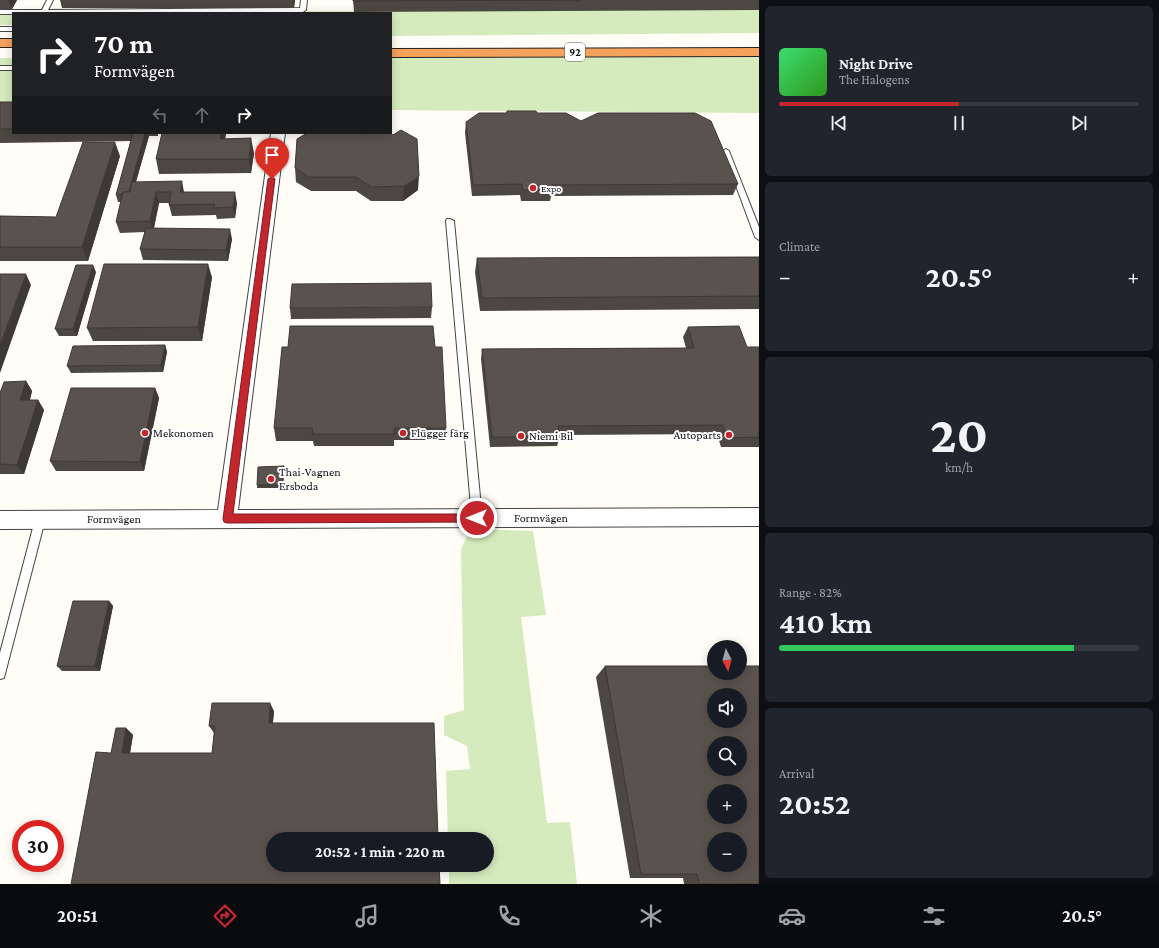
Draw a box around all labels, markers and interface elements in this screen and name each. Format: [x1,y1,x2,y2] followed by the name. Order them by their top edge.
[28,28,80,80] icon: right
[94,28,153,59] text: 70 m
[565,43,585,61] road number: 92
[839,56,913,72] text: Night Drive
[94,61,175,81] text: Formvägen
[839,72,910,87] text: The Halogens
[149,104,171,126] icon: left
[191,104,213,126] icon: ahead
[233,104,255,126] icon: right
[828,112,850,134] icon: previous
[948,112,970,134] icon: pause
[1068,112,1090,134] icon: next
[255,138,289,179] pin
[261,144,283,166] icon: arrive
[528,183,538,193] marker: Expo
[541,183,561,194] place label: Expo
[779,239,820,254] text: Climate
[926,260,992,293] text: 20.5°
[779,264,791,289] text: −
[1127,264,1139,289] text: +
[930,405,988,463] text: 20
[153,426,214,440] place label: Mekonomen
[411,426,469,440] place label: Flügger färg
[140,428,150,438] marker: Mekonomen
[398,428,408,438] marker: Flügger färg
[673,428,721,442] place label: Autoparts
[529,429,573,443] place label: Niemi Bil
[724,430,734,440] marker: Autoparts
[516,431,526,441] marker: Niemi Bil
[945,460,973,475] text: km/h
[279,465,341,493] place label: Thai-Vagnen Ersboda
[266,474,276,484] marker: Thai-Vagnen Ersboda
[456,497,498,539] position arrow
[514,511,569,525] street label: Formvägen
[87,512,142,526] street label: Formvägen
[779,585,842,600] text: Range · 82%
[779,606,872,639] text: 410 km
[707,640,747,680] north arrow
[707,640,747,872] map controls
[707,688,747,728] button: sound
[707,736,747,776] button: search
[779,766,814,781] text: Arrival
[707,784,747,824] button: +
[779,787,850,820] text: 20:52
[12,820,64,872] speed limit sign: 30
[707,832,747,872] button: −
[315,844,445,860] text: 20:52 · 1 min · 220 m
[211,902,239,930] icon: directions
[353,902,381,930] icon: music
[495,902,523,930] icon: phone
[637,902,665,930] icon: climate
[778,902,806,930] icon: car
[920,902,948,930] icon: filters
[57,906,97,926] text: 20:51
[1062,906,1102,926] text: 20.5°

